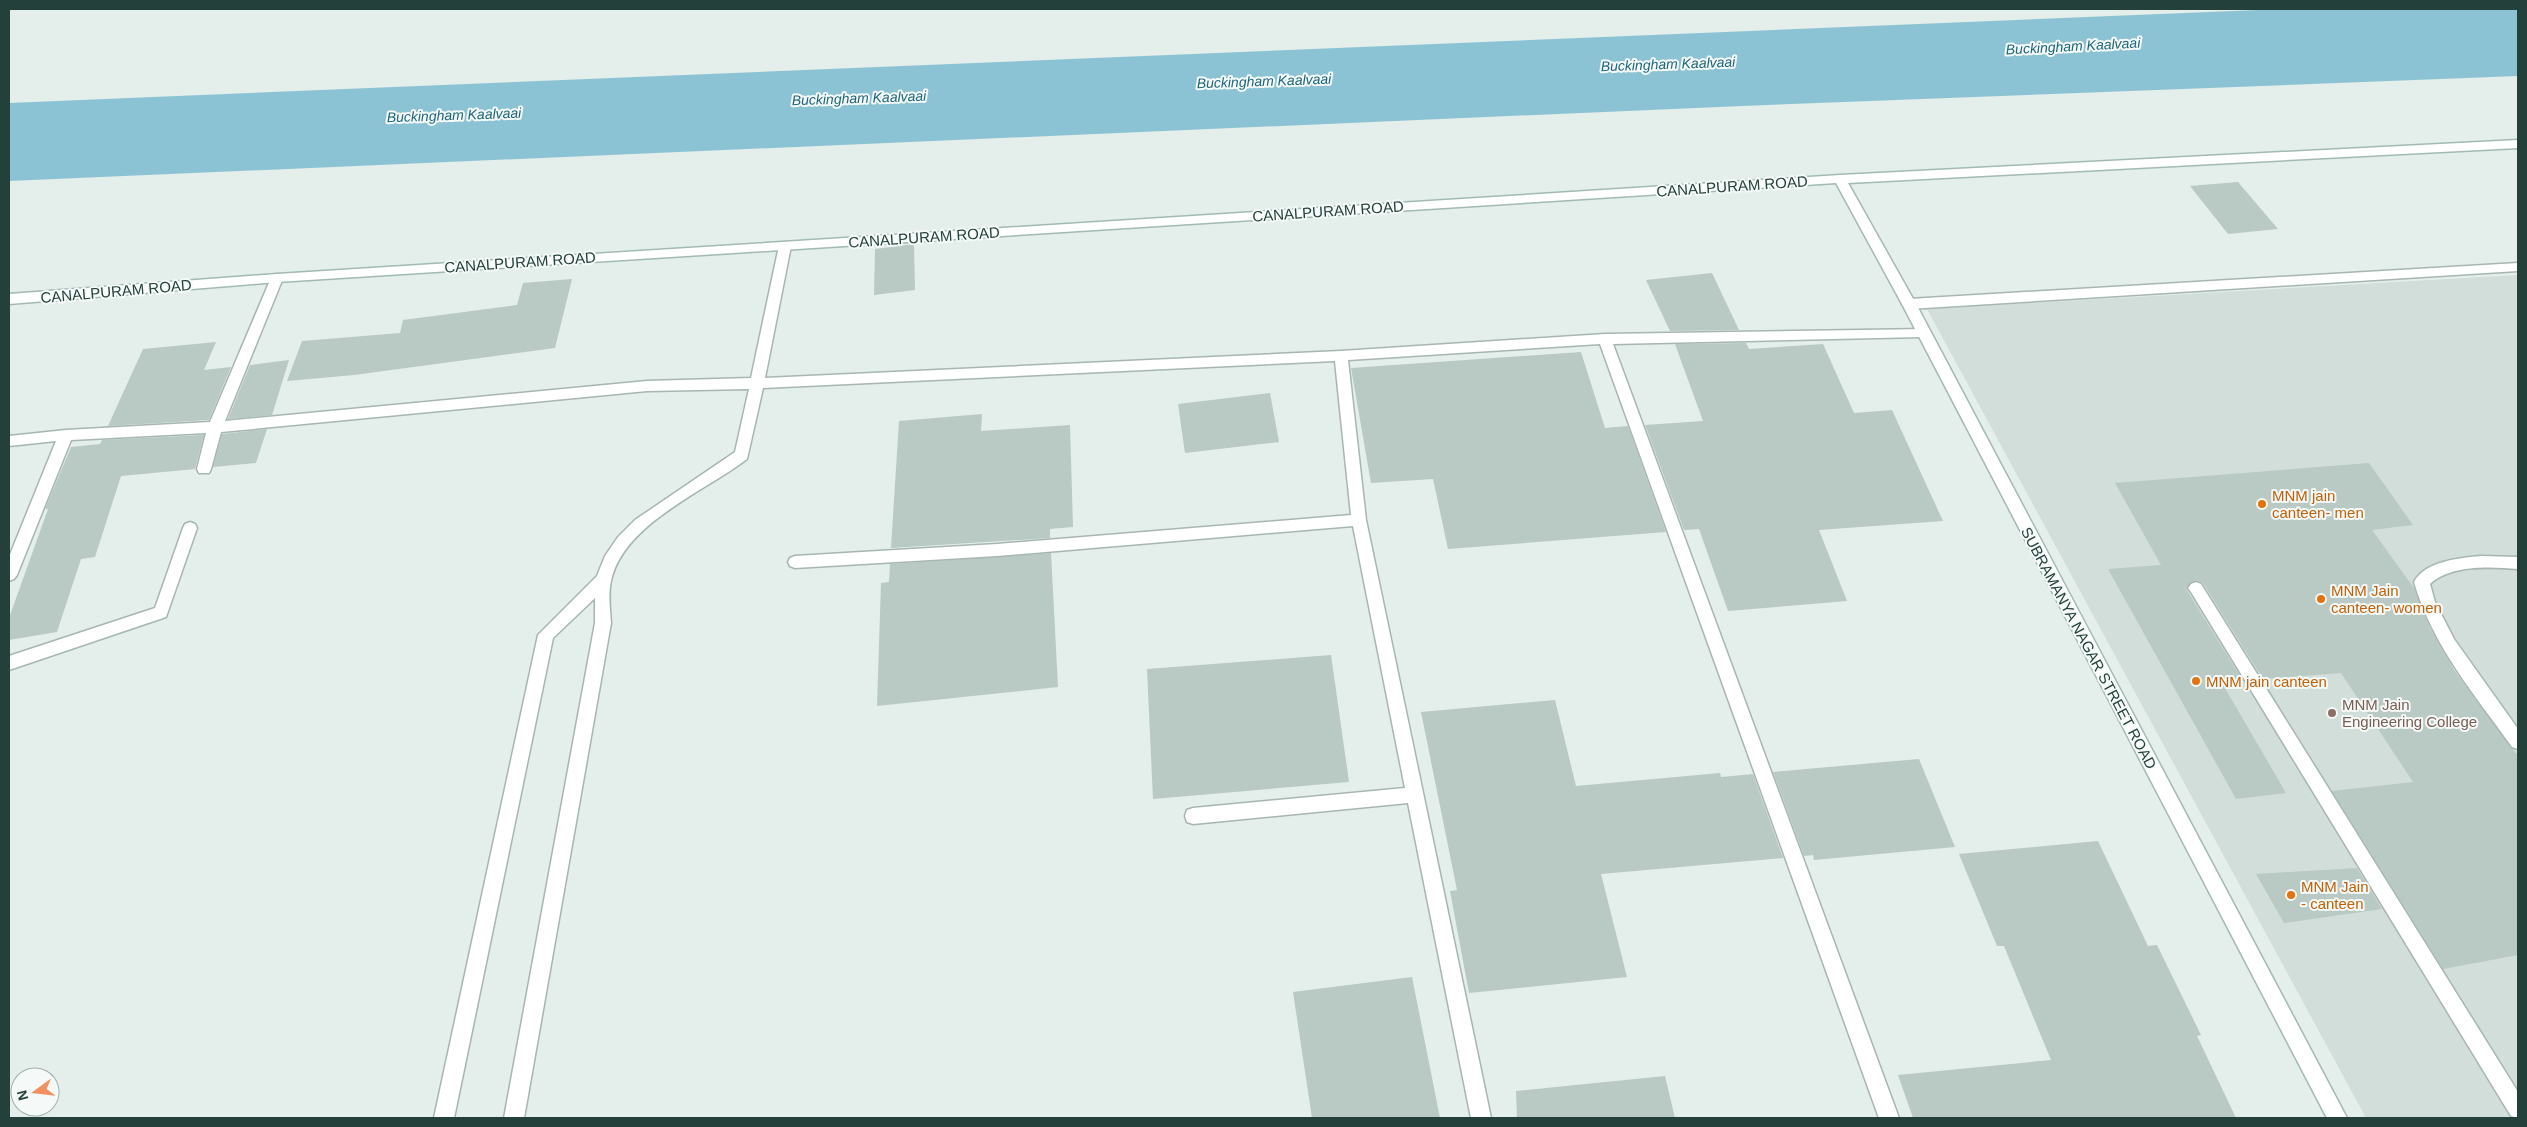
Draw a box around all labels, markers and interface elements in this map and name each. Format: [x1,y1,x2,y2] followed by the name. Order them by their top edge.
[2005,34,2142,58] water label: Buckingham Kaalvaai
[1600,54,1736,74] water label: Buckingham Kaalvaai
[1196,71,1332,91] water label: Buckingham Kaalvaai
[791,88,927,108] water label: Buckingham Kaalvaai
[386,105,522,125] water label: Buckingham Kaalvaai
[1656,172,1808,200] street label: CANALPURAM ROAD
[1252,197,1404,225] street label: CANALPURAM ROAD
[848,223,1000,251] street label: CANALPURAM ROAD
[444,248,596,276] street label: CANALPURAM ROAD
[40,276,192,306] street label: CANALPURAM ROAD
[2272,487,2364,521] place label: MNM jain canteen- men
[2256,498,2268,510] marker: MNM jain canteen- men
[2018,524,2160,772] street label: SUBRAMANYA NAGAR STREET ROAD
[2331,582,2442,616] place label: MNM Jain canteen- women
[2315,593,2327,605] marker: MNM Jain canteen- women
[2206,673,2327,690] place label: MNM jain canteen
[2190,675,2202,687] marker: MNM jain canteen
[2342,696,2477,730] place label: MNM Jain Engineering College
[2326,707,2338,719] marker: MNM Jain Engineering College
[2301,878,2369,912] place label: MNM Jain - canteen
[2285,889,2297,901] marker: MNM Jain - canteen
[10,1067,60,1117] north arrow
[13,1088,31,1102] text: N

